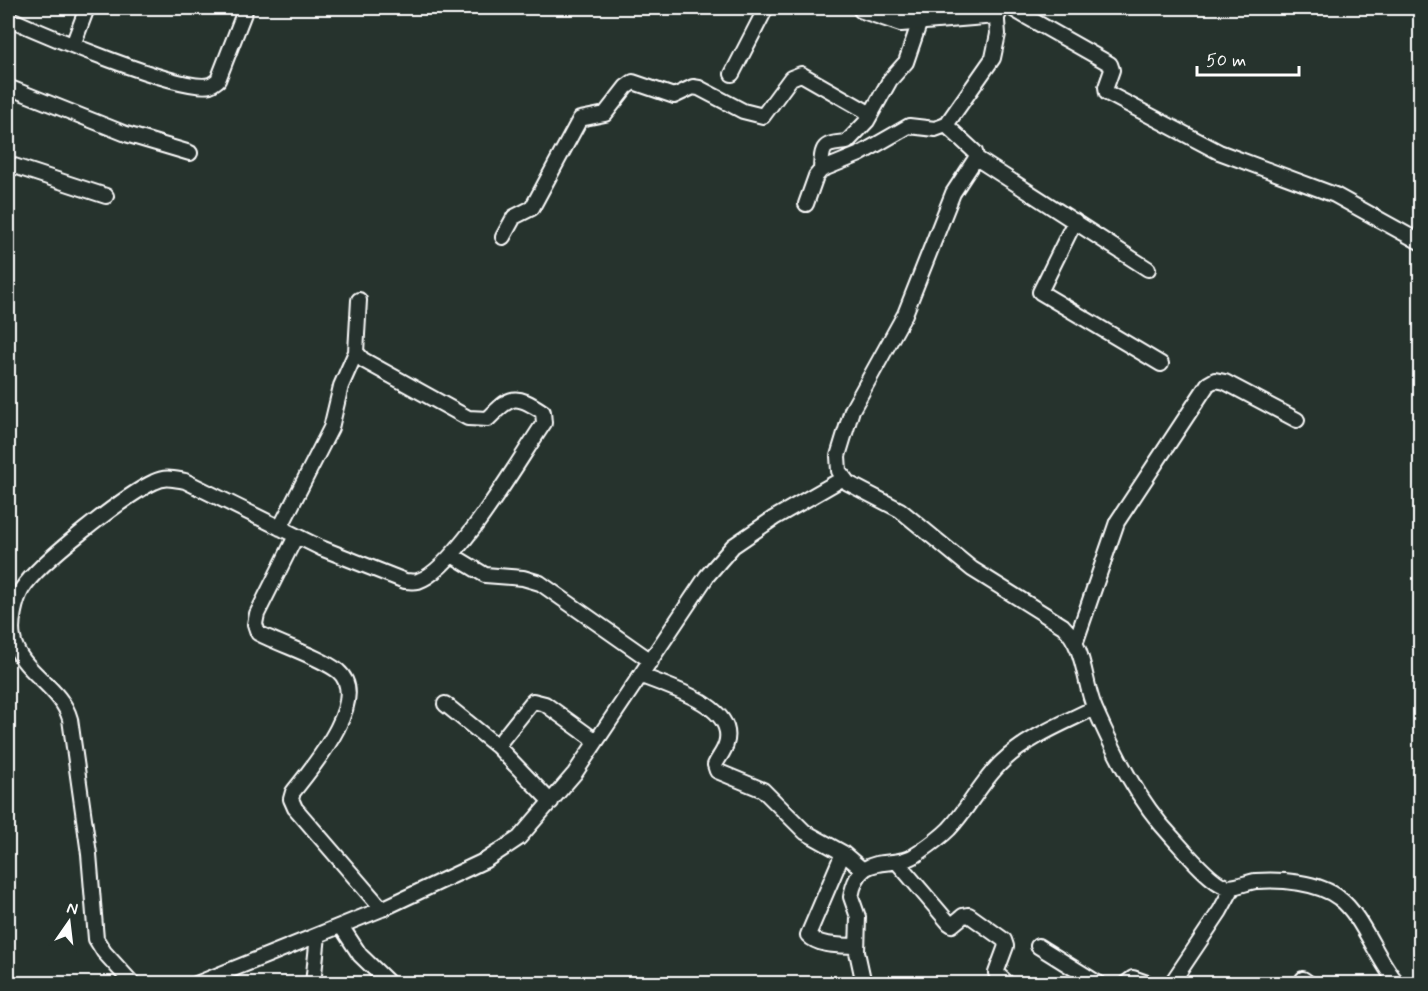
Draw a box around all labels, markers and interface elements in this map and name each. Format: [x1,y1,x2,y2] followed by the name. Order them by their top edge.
[1197,39,1299,77] scale bar
[1206,49,1246,73] text: 50 m
[39,892,99,952] north arrow
[65,897,80,920] text: N

